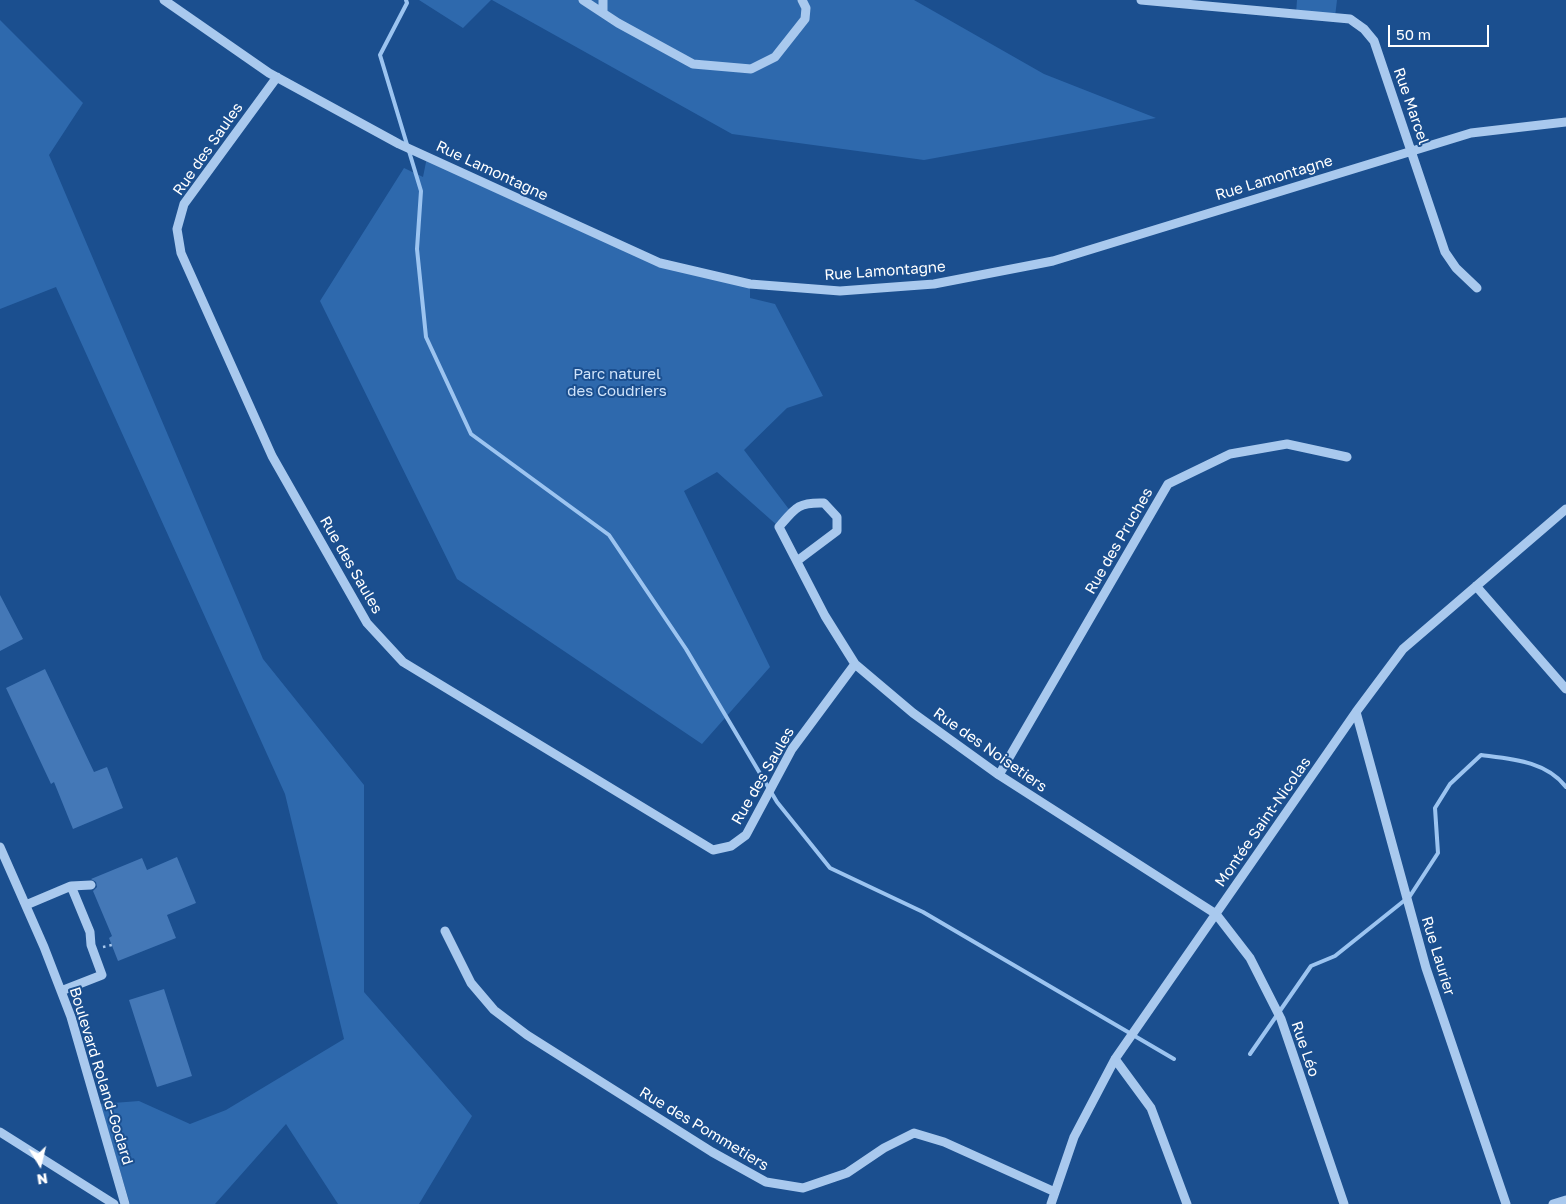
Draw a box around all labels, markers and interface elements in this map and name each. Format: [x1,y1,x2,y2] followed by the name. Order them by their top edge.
[1391,15,1492,47] scale bar
[1396,25,1431,43] text: 50 m
[1389,65,1433,147] street label: Rue Marcel
[169,99,247,199] street label: Rue des Saules
[433,137,551,205] street label: Rue Lamontagne
[1213,152,1335,204] street label: Rue Lamontagne
[824,258,946,284] street label: Rue Lamontagne
[567,365,667,400] park label: Parc naturel des Coudriers
[1081,485,1157,597] street label: Rue des Pruches
[316,513,386,617] street label: Rue des Saules
[930,704,1050,796] street label: Rue des Noisetiers
[728,724,798,828] street label: Rue des Saules
[1211,754,1315,890] street label: Montée Saint-Nicolas
[1417,914,1459,998] street label: Rue Laurier
[65,985,137,1167] street label: Boulevard Roland-Godard
[1287,1019,1323,1079] street label: Rue Léo
[636,1083,772,1175] street label: Rue des Pommetiers
[15,1139,65,1189] north arrow
[36,1170,49,1189] text: N

